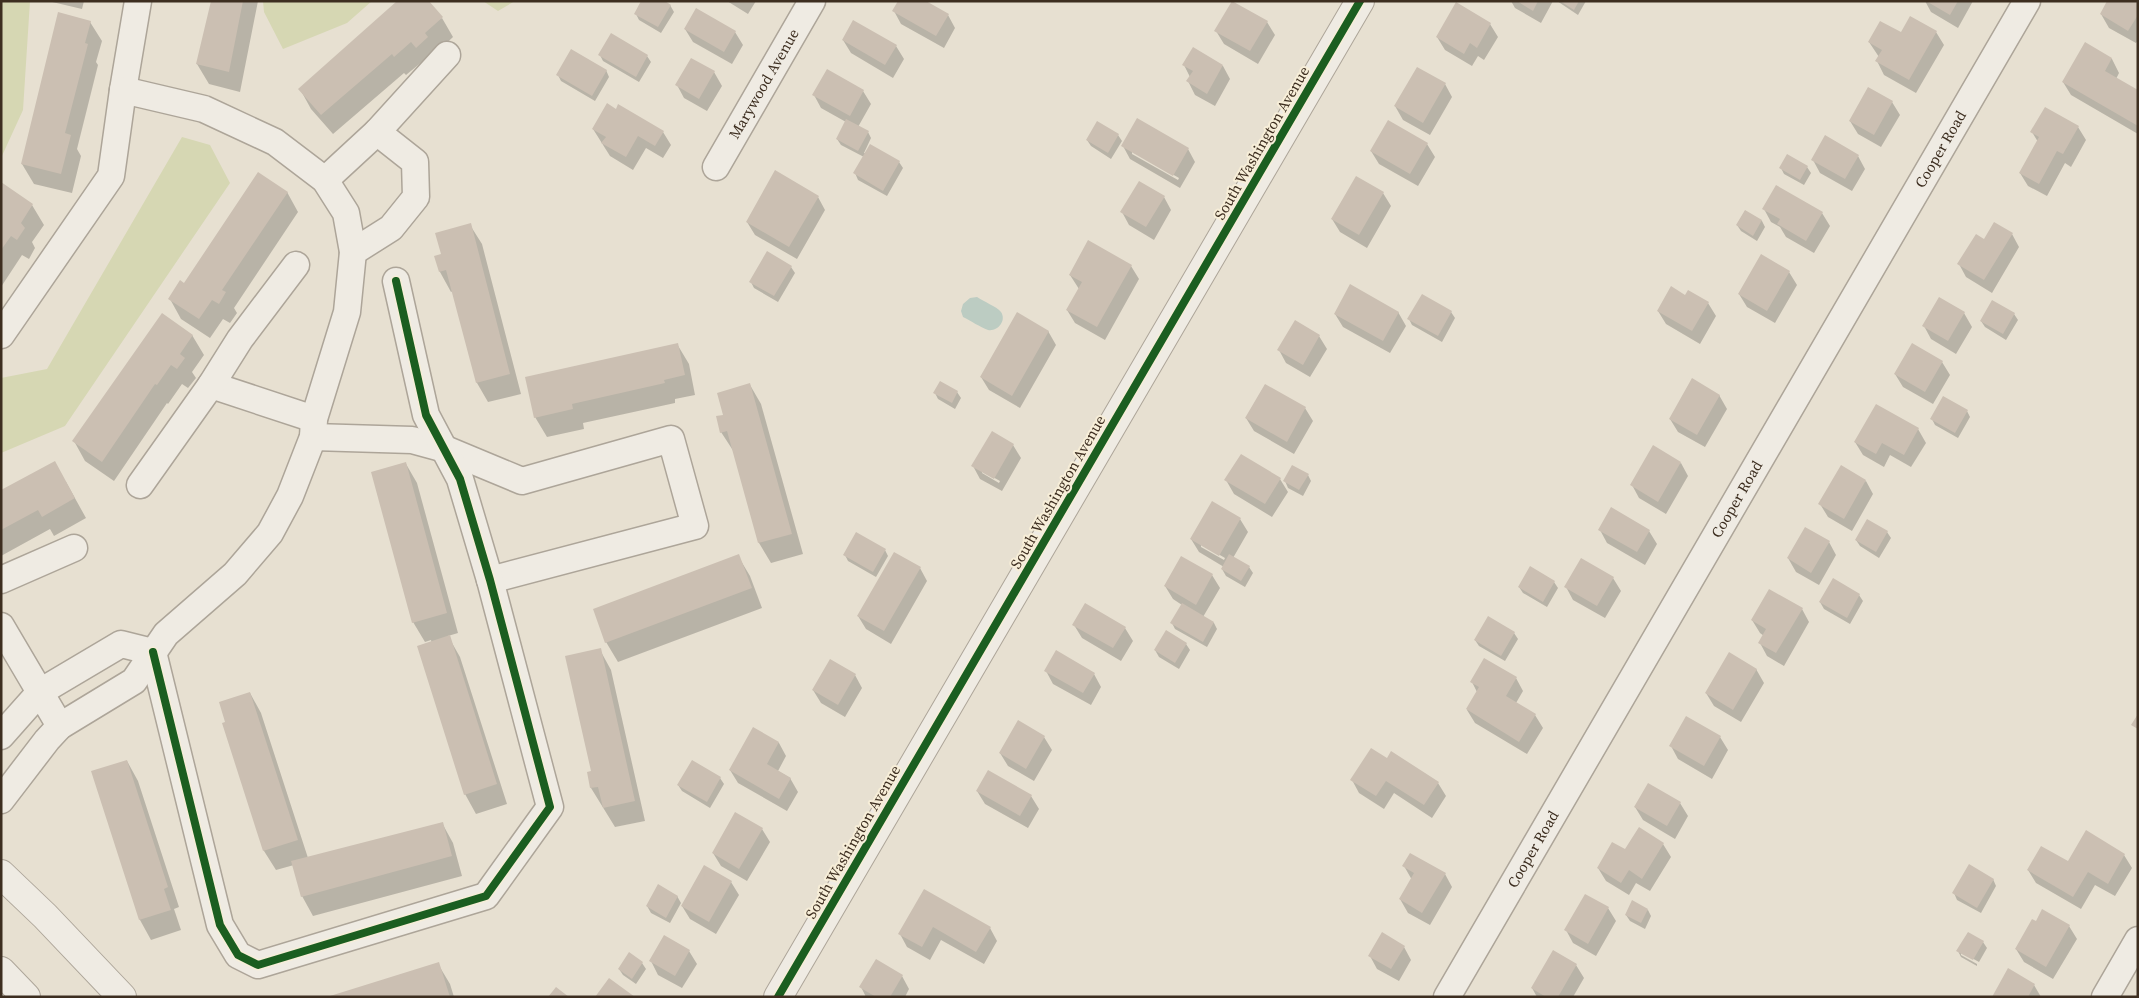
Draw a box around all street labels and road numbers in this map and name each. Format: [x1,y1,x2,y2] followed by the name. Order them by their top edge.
[723,24,804,143] street label: Marywood Avenue
[1209,62,1314,223] street label: South Washington Avenue
[1909,106,1971,192] street label: Cooper Road
[1005,411,1110,572] street label: South Washington Avenue
[1706,456,1767,541] street label: Cooper Road
[800,761,905,922] street label: South Washington Avenue
[1502,806,1564,891] street label: Cooper Road

